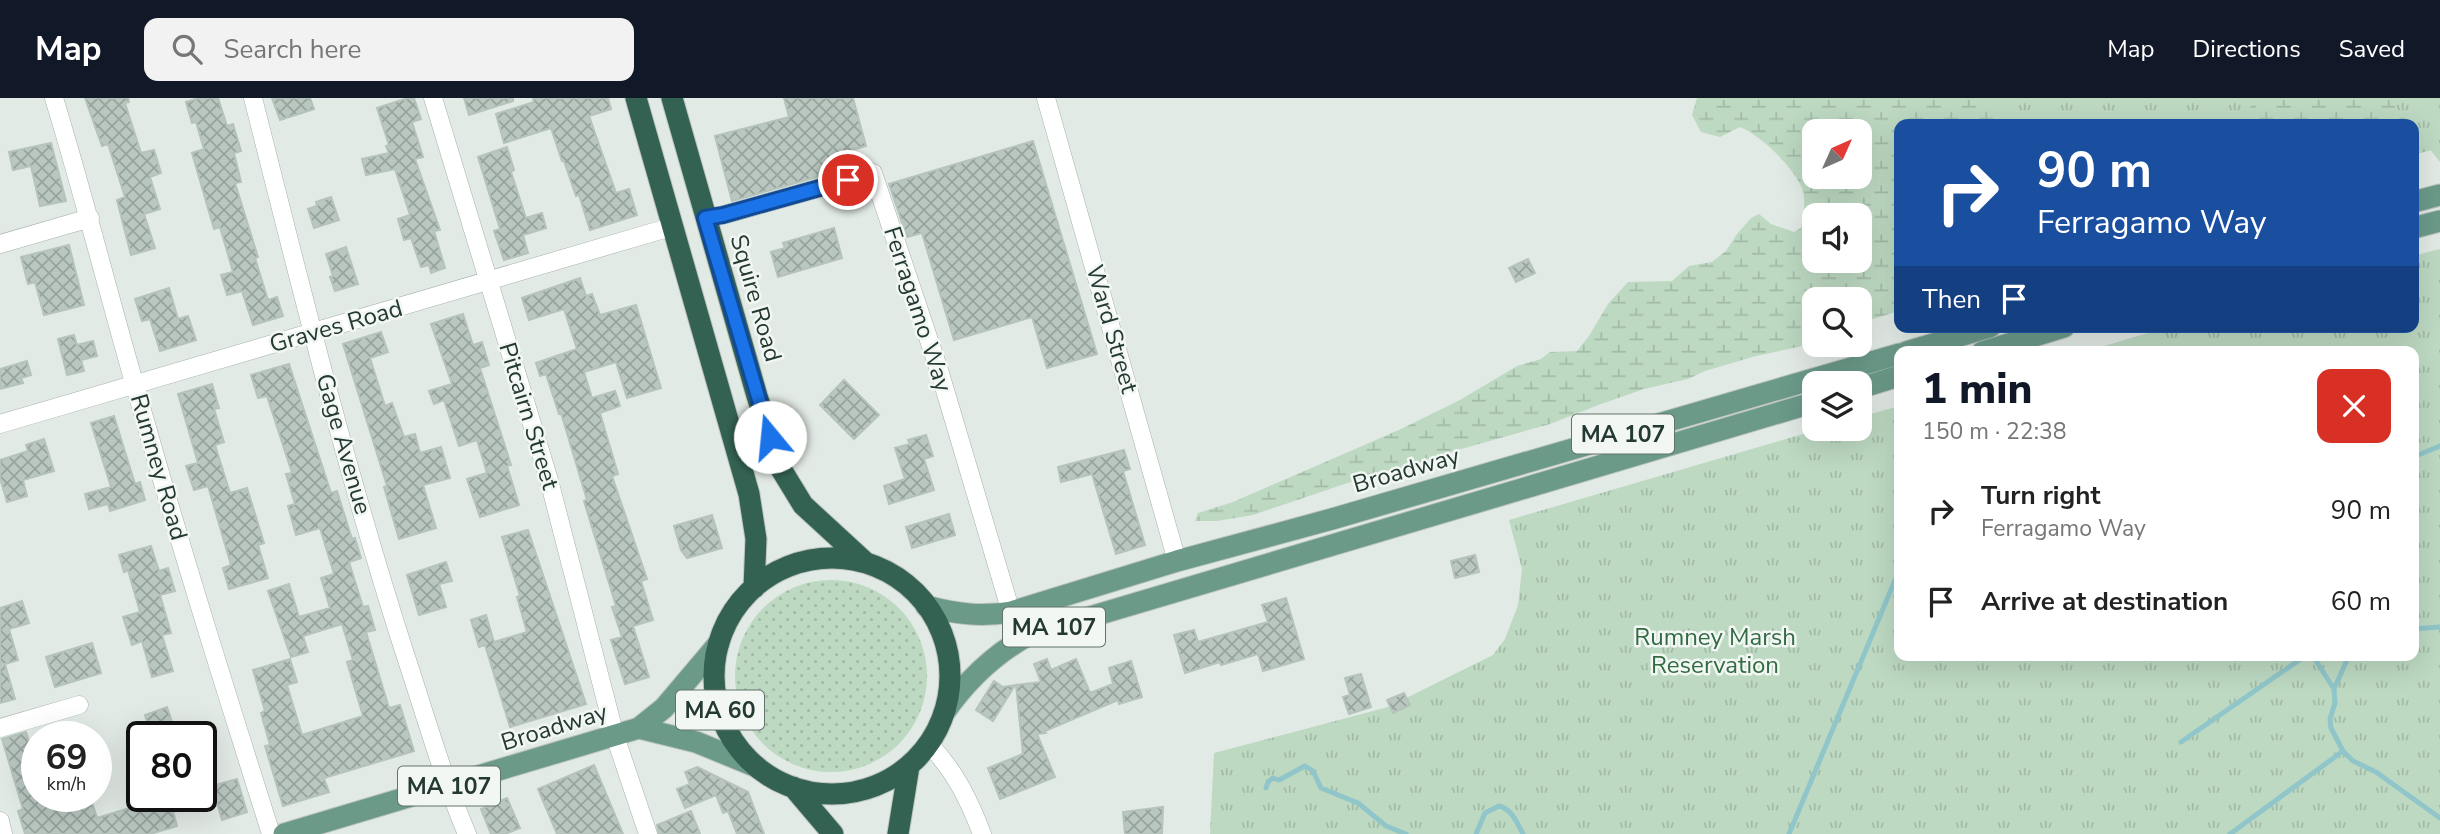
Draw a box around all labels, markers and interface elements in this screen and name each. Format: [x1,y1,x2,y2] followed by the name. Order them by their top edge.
[144,18,634,81] search box
[35,27,102,72] text: Map
[168,30,206,68] icon: search
[224,32,361,67] text: Search here
[2107,33,2154,65] text: Map
[2192,33,2301,65] text: Directions
[2339,33,2405,65] text: Saved
[1802,119,1872,189] north arrow
[1802,119,1872,441] map controls
[2037,137,2152,204] text: 90 m
[1922,147,2013,238] icon: right
[818,150,878,210] pin
[829,161,867,199] icon: arrive
[2037,201,2266,244] text: Ferragamo Way
[1802,203,1872,273] button: sound
[876,222,960,396] street label: Ferragamo Way
[723,231,789,365] street label: Squire Road
[1078,261,1146,397] street label: Ward Street
[1995,280,2033,318] icon: arrive
[1922,282,1981,317] text: Then
[1802,287,1872,357] button: search
[266,292,406,360] street label: Graves Road
[491,339,567,494] street label: Pitcairn Street
[1922,361,2032,418] text: 1 min
[2317,369,2391,443] button: close
[309,370,379,518] street label: Gage Avenue
[1802,371,1872,441] button: layers
[123,390,195,544] street label: Rumney Road
[733,400,807,474] position arrow
[1572,414,1674,454] road number: MA 107
[1922,416,2067,447] text: 150 m · 22:38
[1349,439,1464,500] street label: Broadway
[1981,478,2100,513] text: Turn right
[1922,492,1960,530] icon: right
[2331,493,2391,528] text: 90 m
[1981,513,2146,544] text: Ferragamo Way
[1922,583,1960,621] icon: arrive
[1981,584,2228,619] text: Arrive at destination
[2331,584,2391,619] text: 60 m
[1003,607,1105,646] road number: MA 107
[1634,621,1796,681] park label: Rumney Marsh Reservation
[676,690,764,730] road number: MA 60
[497,695,612,758] street label: Broadway
[126,721,217,812] speed limit sign: 80
[45,734,88,781] text: 69
[398,766,500,806] road number: MA 107
[47,772,86,796] text: km/h

